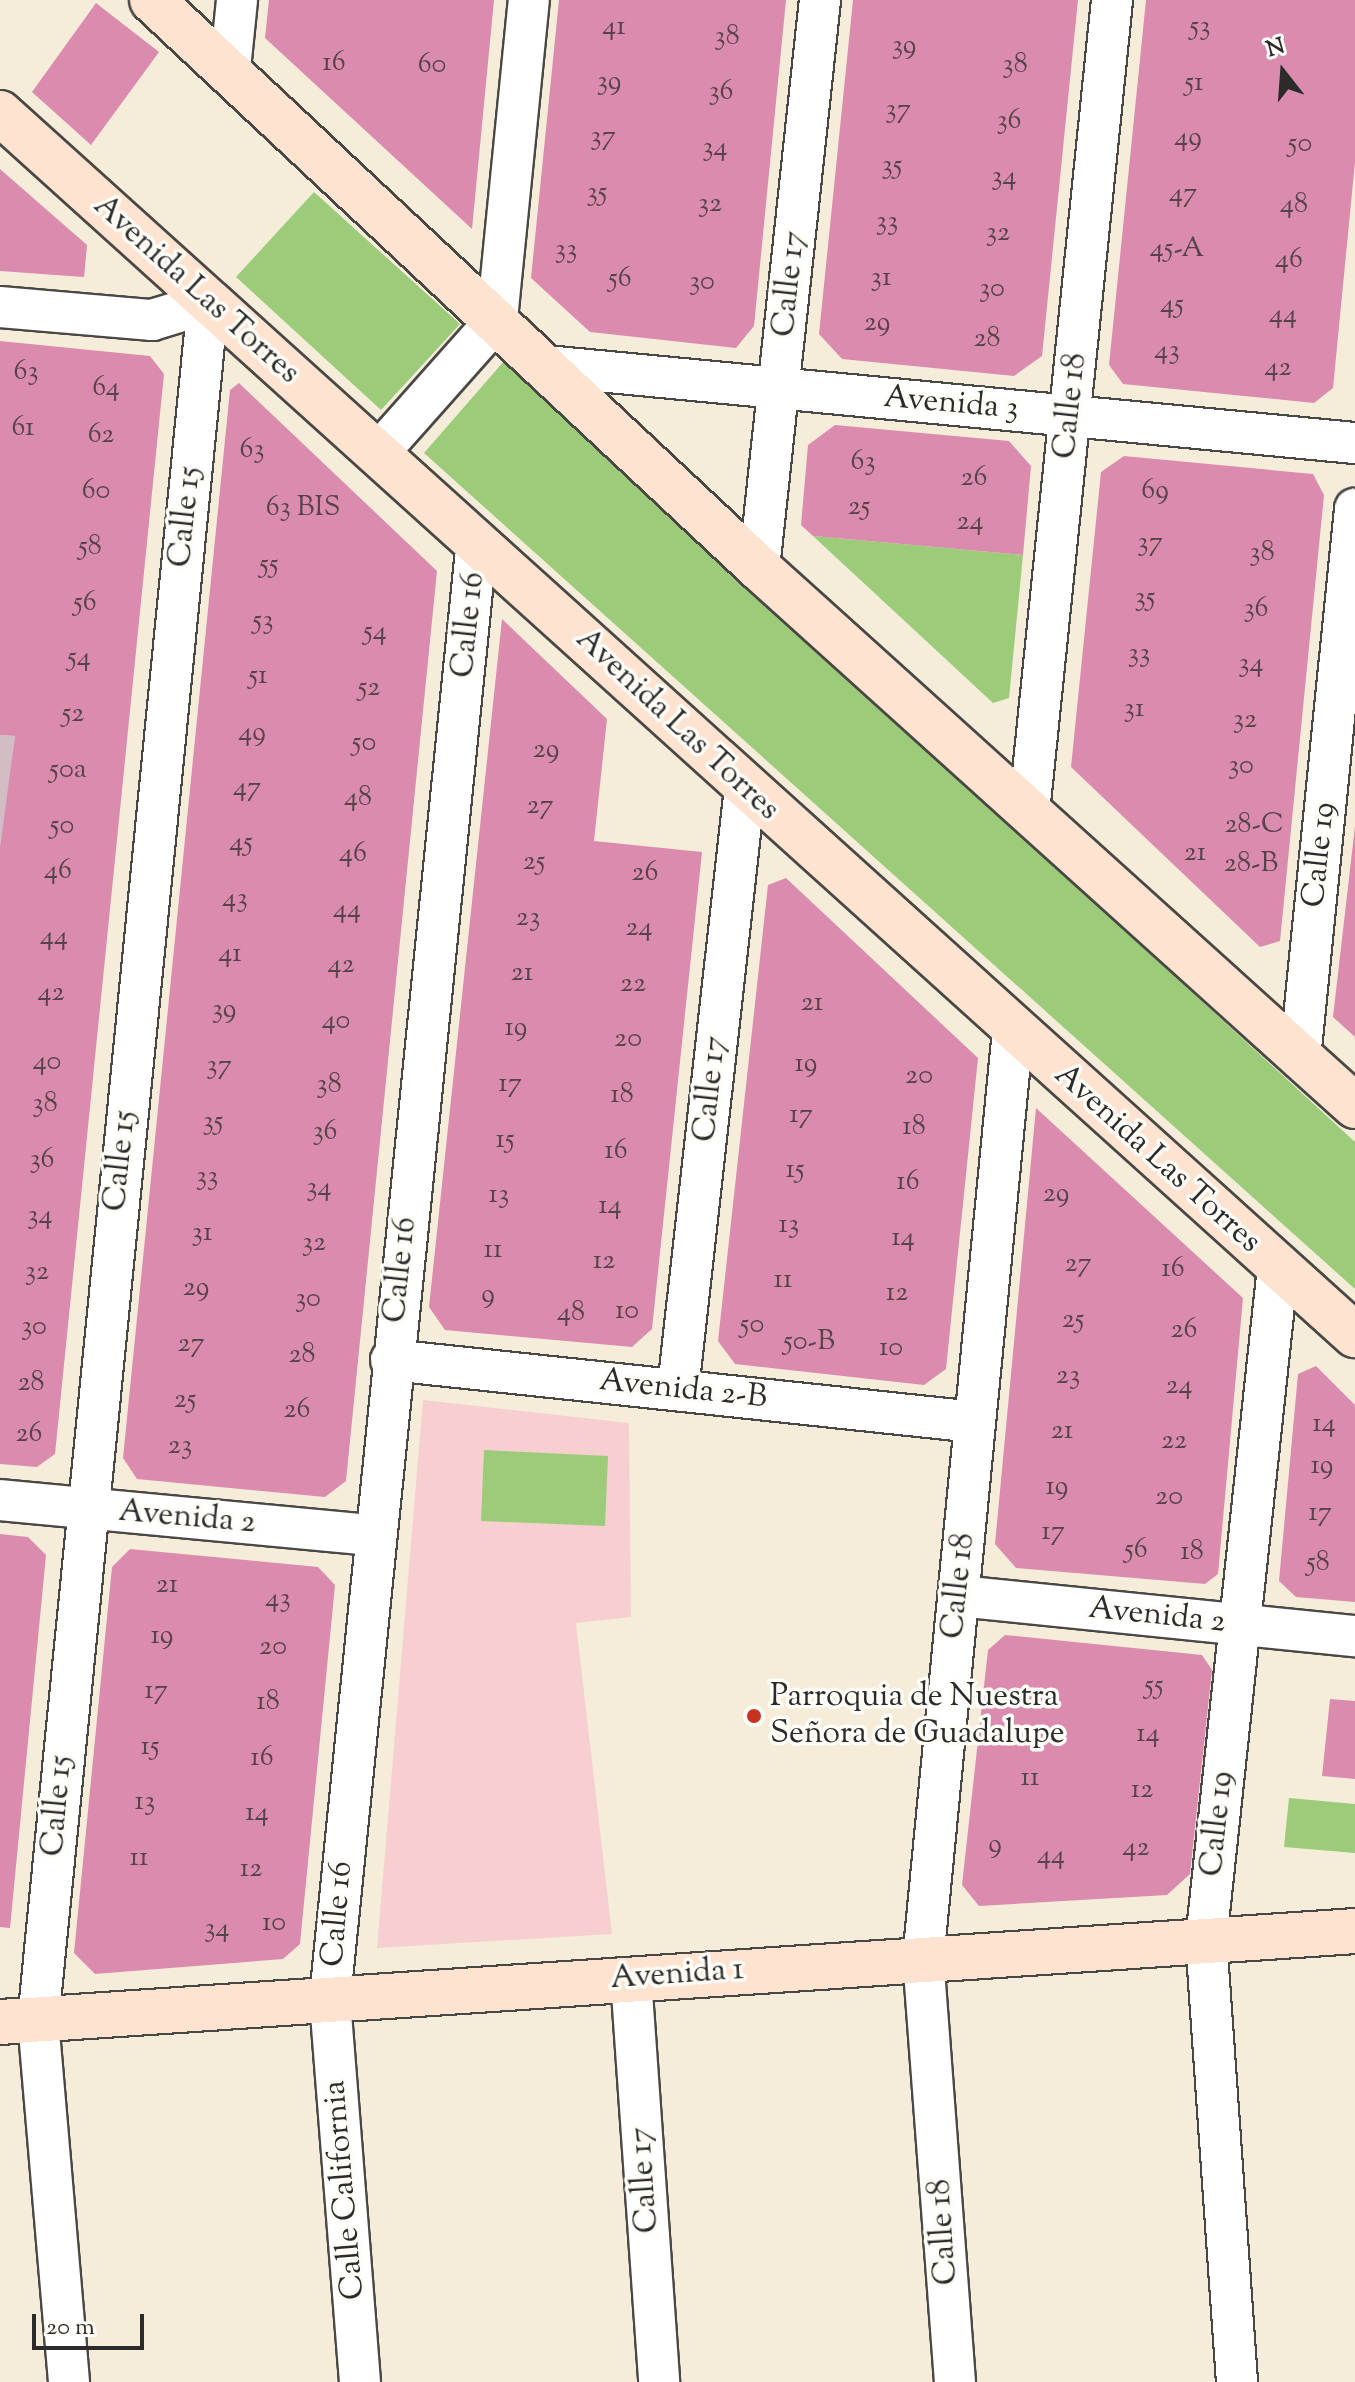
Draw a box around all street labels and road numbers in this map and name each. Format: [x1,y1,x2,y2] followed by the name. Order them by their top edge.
[85,187,307,393] street label: Avenida Las Torres
[765,229,815,339] street label: Calle 17
[1046,351,1096,461] street label: Calle 18
[882,379,1020,429] street label: Avenida 3
[162,465,210,569] street label: Calle 15
[444,570,494,680] street label: Calle 16
[567,621,787,829] street label: Avenida Las Torres
[1295,801,1345,909] street label: Calle 19
[686,1034,736,1144] street label: Calle 17
[1046,1056,1268,1262] street label: Avenida Las Torres
[97,1109,145,1213] street label: Calle 15
[376,1215,426,1325] street label: Calle 16
[597,1362,769,1418] street label: Avenida 2-B
[117,1493,257,1543] street label: Avenida 2
[934,1531,984,1641] street label: Calle 18
[1087,1590,1227,1642] street label: Avenida 2
[34,1754,82,1858] street label: Calle 15
[1193,1770,1243,1878] street label: Calle 19
[314,1859,362,1969] street label: Calle 16
[609,1951,745,1999] street label: Avenida 1
[316,2079,374,2301] street label: Calle California
[622,2126,668,2234] street label: Calle 17
[921,2178,967,2286] street label: Calle 18

